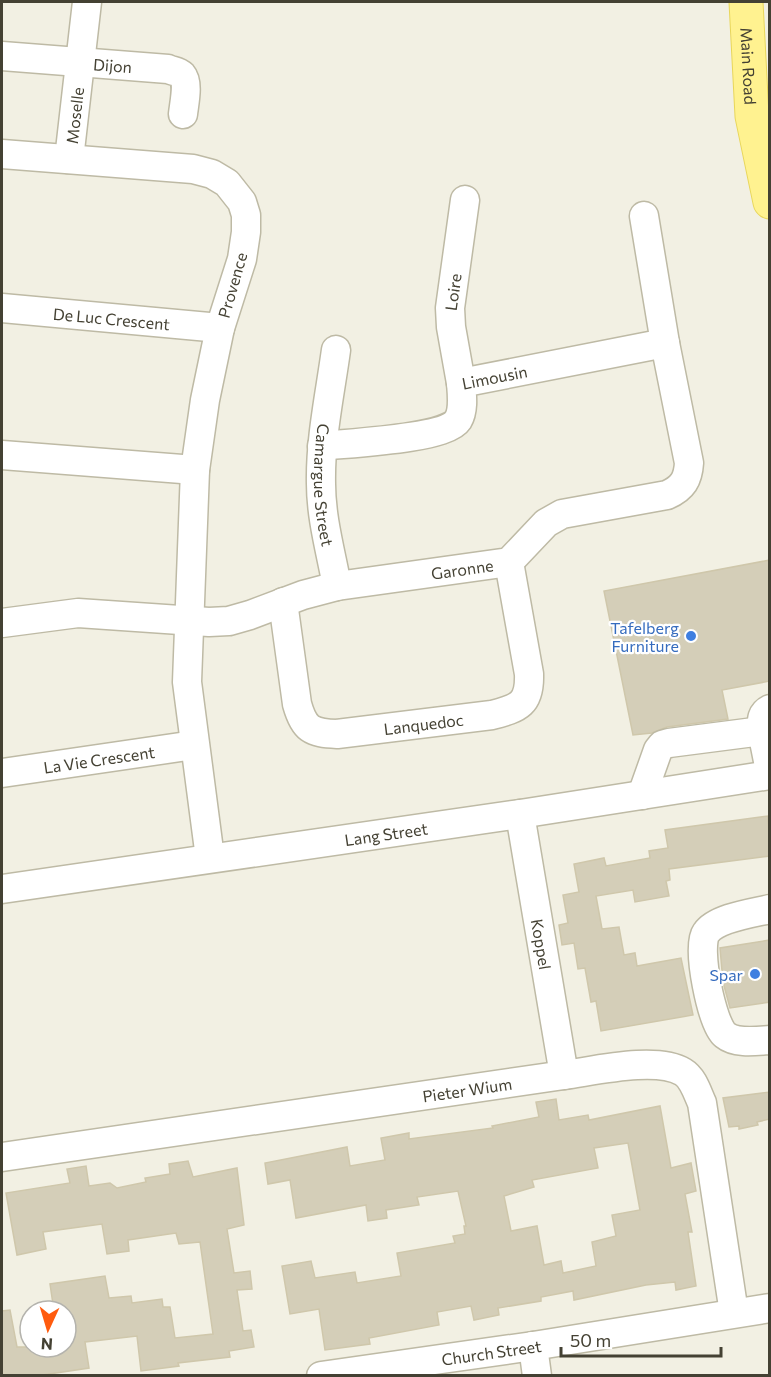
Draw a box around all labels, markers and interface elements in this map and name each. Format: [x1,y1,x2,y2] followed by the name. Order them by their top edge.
[738,27,761,105] street label: Main Road
[93,54,133,76] street label: Dijon
[61,86,87,145] street label: Moselle
[214,250,250,320] street label: Provence
[440,272,464,312] street label: Loire
[52,303,171,333] street label: De Luc Crescent
[460,361,529,392] street label: Limousin
[311,423,338,548] street label: Camargue Street
[430,555,494,582] street label: Garonne
[610,618,679,655] place label: Tafelberg Furniture
[684,629,698,643] marker: Tafelberg Furniture
[383,709,465,738] street label: Lanquedoc
[42,741,156,776] street label: La Vie Crescent
[343,818,429,849] street label: Lang Street
[528,917,556,971] street label: Koppel
[709,965,744,984] place label: Spar
[748,967,762,981] marker: Spar
[421,1073,513,1105] street label: Pieter Wium
[18,1299,78,1359] north arrow
[561,1320,722,1358] scale bar
[570,1329,611,1351] text: 50 m
[40,1335,54,1354] text: N
[440,1335,543,1368] street label: Church Street

